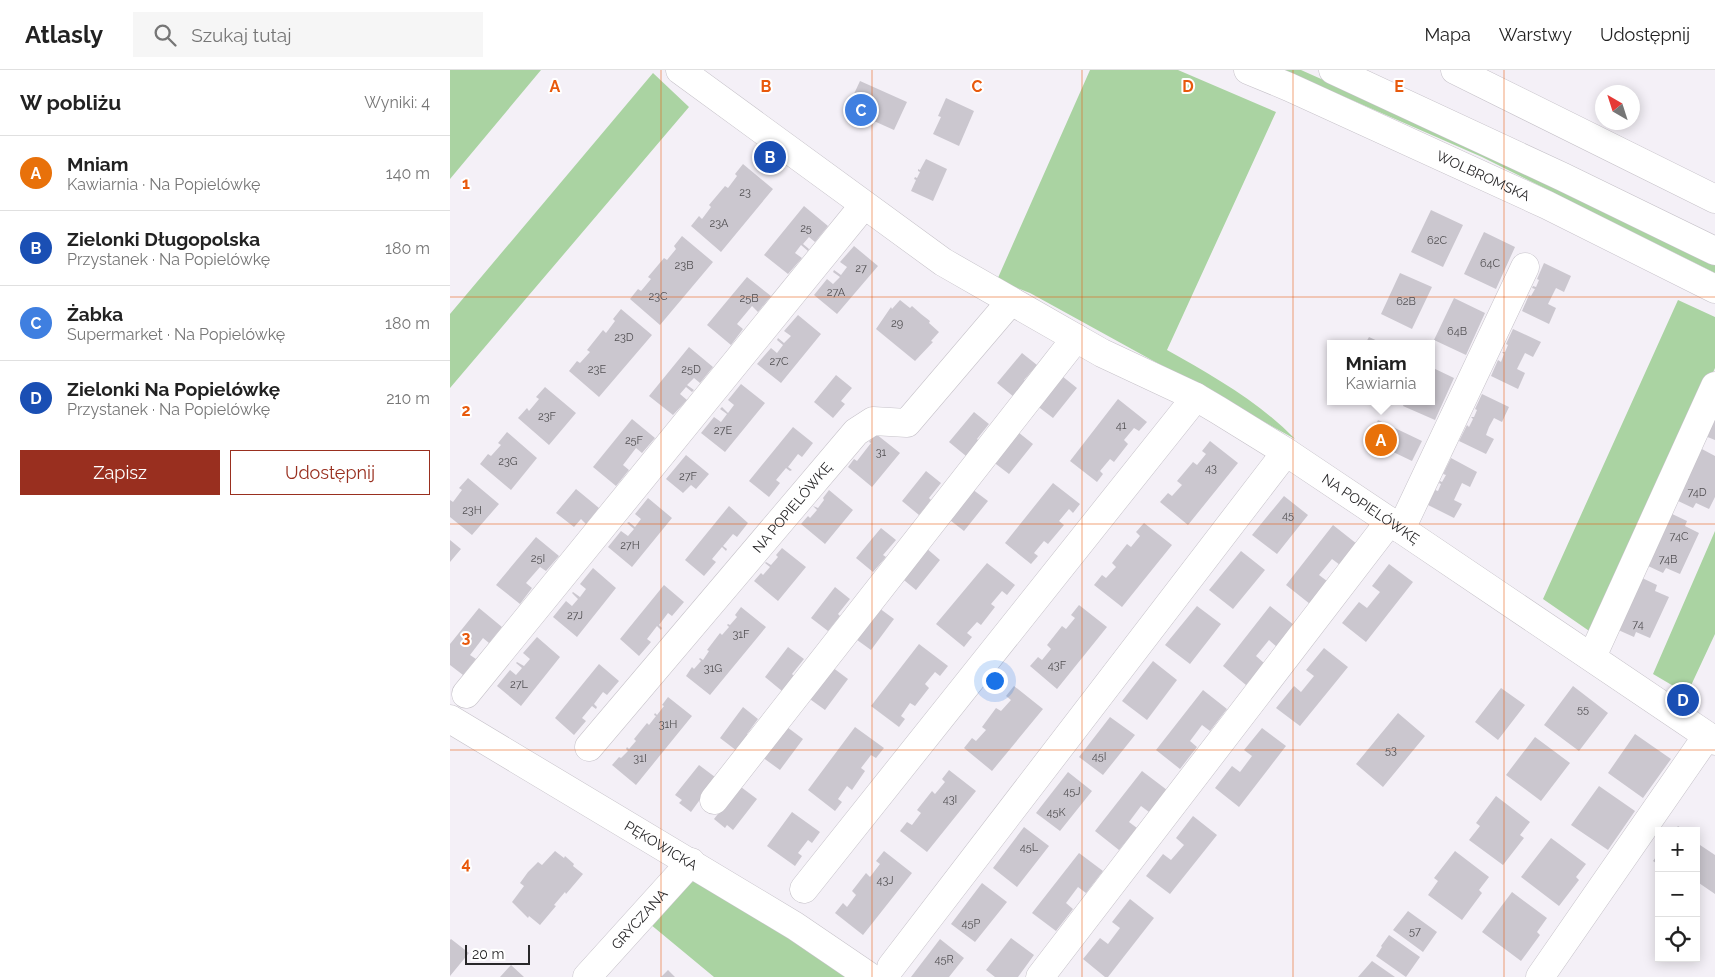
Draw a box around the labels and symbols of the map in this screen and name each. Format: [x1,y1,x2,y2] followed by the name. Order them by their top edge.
[550,77,561,96] text: A
[761,77,772,96] text: B
[972,77,983,96] text: C
[1182,77,1194,96] text: D
[1394,77,1404,96] text: E
[1595,85,1640,130] north arrow
[845,91,877,129] pin: C
[754,138,786,176] pin: B
[1434,148,1533,204] street label: WOLBROMSKA
[462,174,470,193] text: 1
[739,186,751,199] house number: 23
[709,217,729,230] house number: 23A
[800,222,812,235] house number: 25
[1427,234,1447,247] house number: 62C
[1480,257,1501,270] house number: 64C
[675,259,693,272] house number: 23B
[855,262,867,275] house number: 27
[827,286,846,299] house number: 27A
[648,290,668,303] house number: 23C
[739,292,759,305] house number: 25B
[1396,295,1416,308] house number: 62B
[891,317,903,330] house number: 29
[1447,325,1467,338] house number: 64B
[614,331,634,344] house number: 23D
[769,355,789,368] house number: 27C
[588,363,606,376] house number: 23E
[681,363,701,376] house number: 25D
[461,401,471,420] text: 2
[538,410,557,423] house number: 23F
[1116,419,1127,432] house number: 41
[1365,421,1397,459] pin: A
[714,424,732,437] house number: 27E
[625,434,644,447] house number: 25F
[876,446,887,459] house number: 31
[498,455,518,468] house number: 23G
[749,459,835,556] street label: NA POPIELÓWKĘ
[1205,462,1217,475] house number: 43
[679,470,698,483] house number: 27F
[1319,470,1422,547] street label: NA POPIELÓWKĘ
[1687,486,1707,499] house number: 74D
[462,504,482,517] house number: 23H
[1282,509,1294,522] house number: 45
[1670,530,1689,543] house number: 74C
[620,539,640,552] house number: 27H
[531,552,545,565] house number: 25I
[1659,553,1677,566] house number: 74B
[567,609,583,622] house number: 27J
[1632,618,1644,631] house number: 74
[462,628,471,647] text: 3
[732,628,750,641] house number: 31F
[1048,659,1067,672] house number: 43F
[704,662,722,675] house number: 31G
[982,668,1008,694] your location
[510,678,529,691] house number: 27L
[1667,681,1699,719] pin: D
[1577,703,1589,716] house number: 55
[659,718,677,731] house number: 31H
[1385,744,1397,757] house number: 53
[1092,750,1106,763] house number: 45I
[633,752,647,765] house number: 31I
[1063,785,1081,798] house number: 45J
[943,793,957,806] house number: 43I
[1046,806,1066,819] house number: 45K
[622,818,701,874] street label: PĘKOWICKA
[1020,841,1039,854] house number: 45L
[461,854,471,873] text: 4
[876,874,894,887] house number: 43J
[608,885,671,952] street label: GRYCZANA
[962,917,981,930] house number: 45P
[1409,925,1421,938] house number: 57
[465,942,530,965] scale bar
[934,953,954,966] house number: 45R

